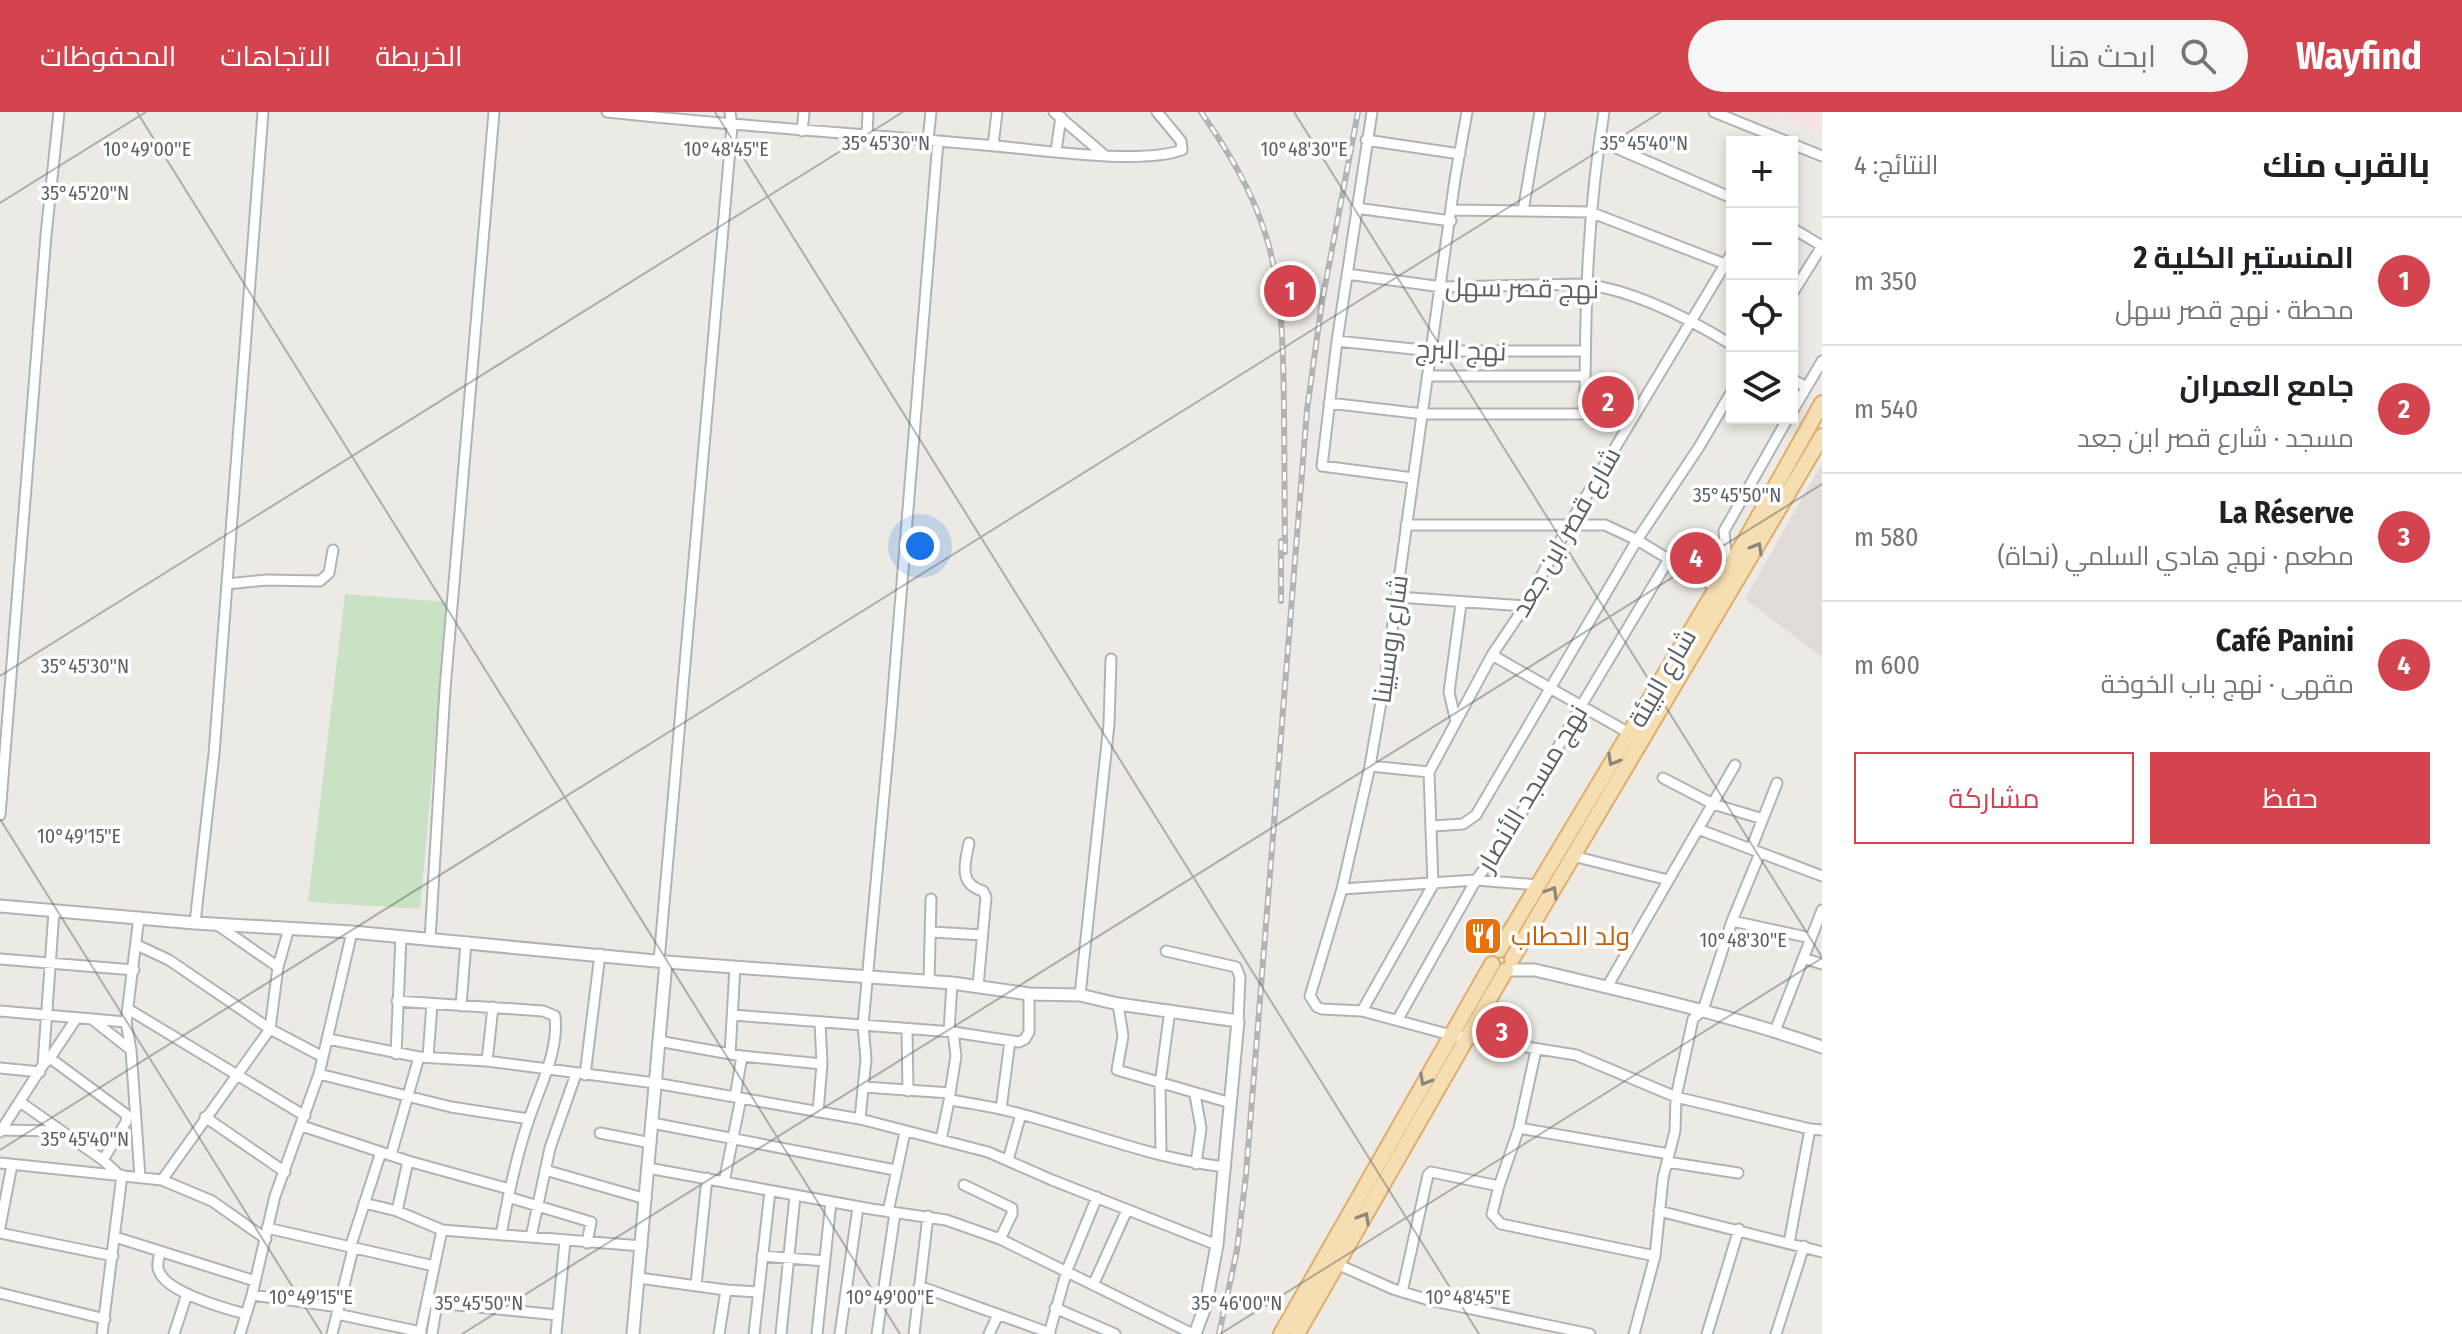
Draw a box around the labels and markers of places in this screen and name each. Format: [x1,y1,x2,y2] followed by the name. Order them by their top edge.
[1264,261,1316,321] pin: 1
[1582,372,1634,432] pin: 2
[1670,528,1722,588] pin: 4
[1462,915,1504,957] restaurant icon: ولد الحطاب
[1511,921,1630,952] place label: ولد الحطاب
[1476,1002,1528,1062] pin: 3

